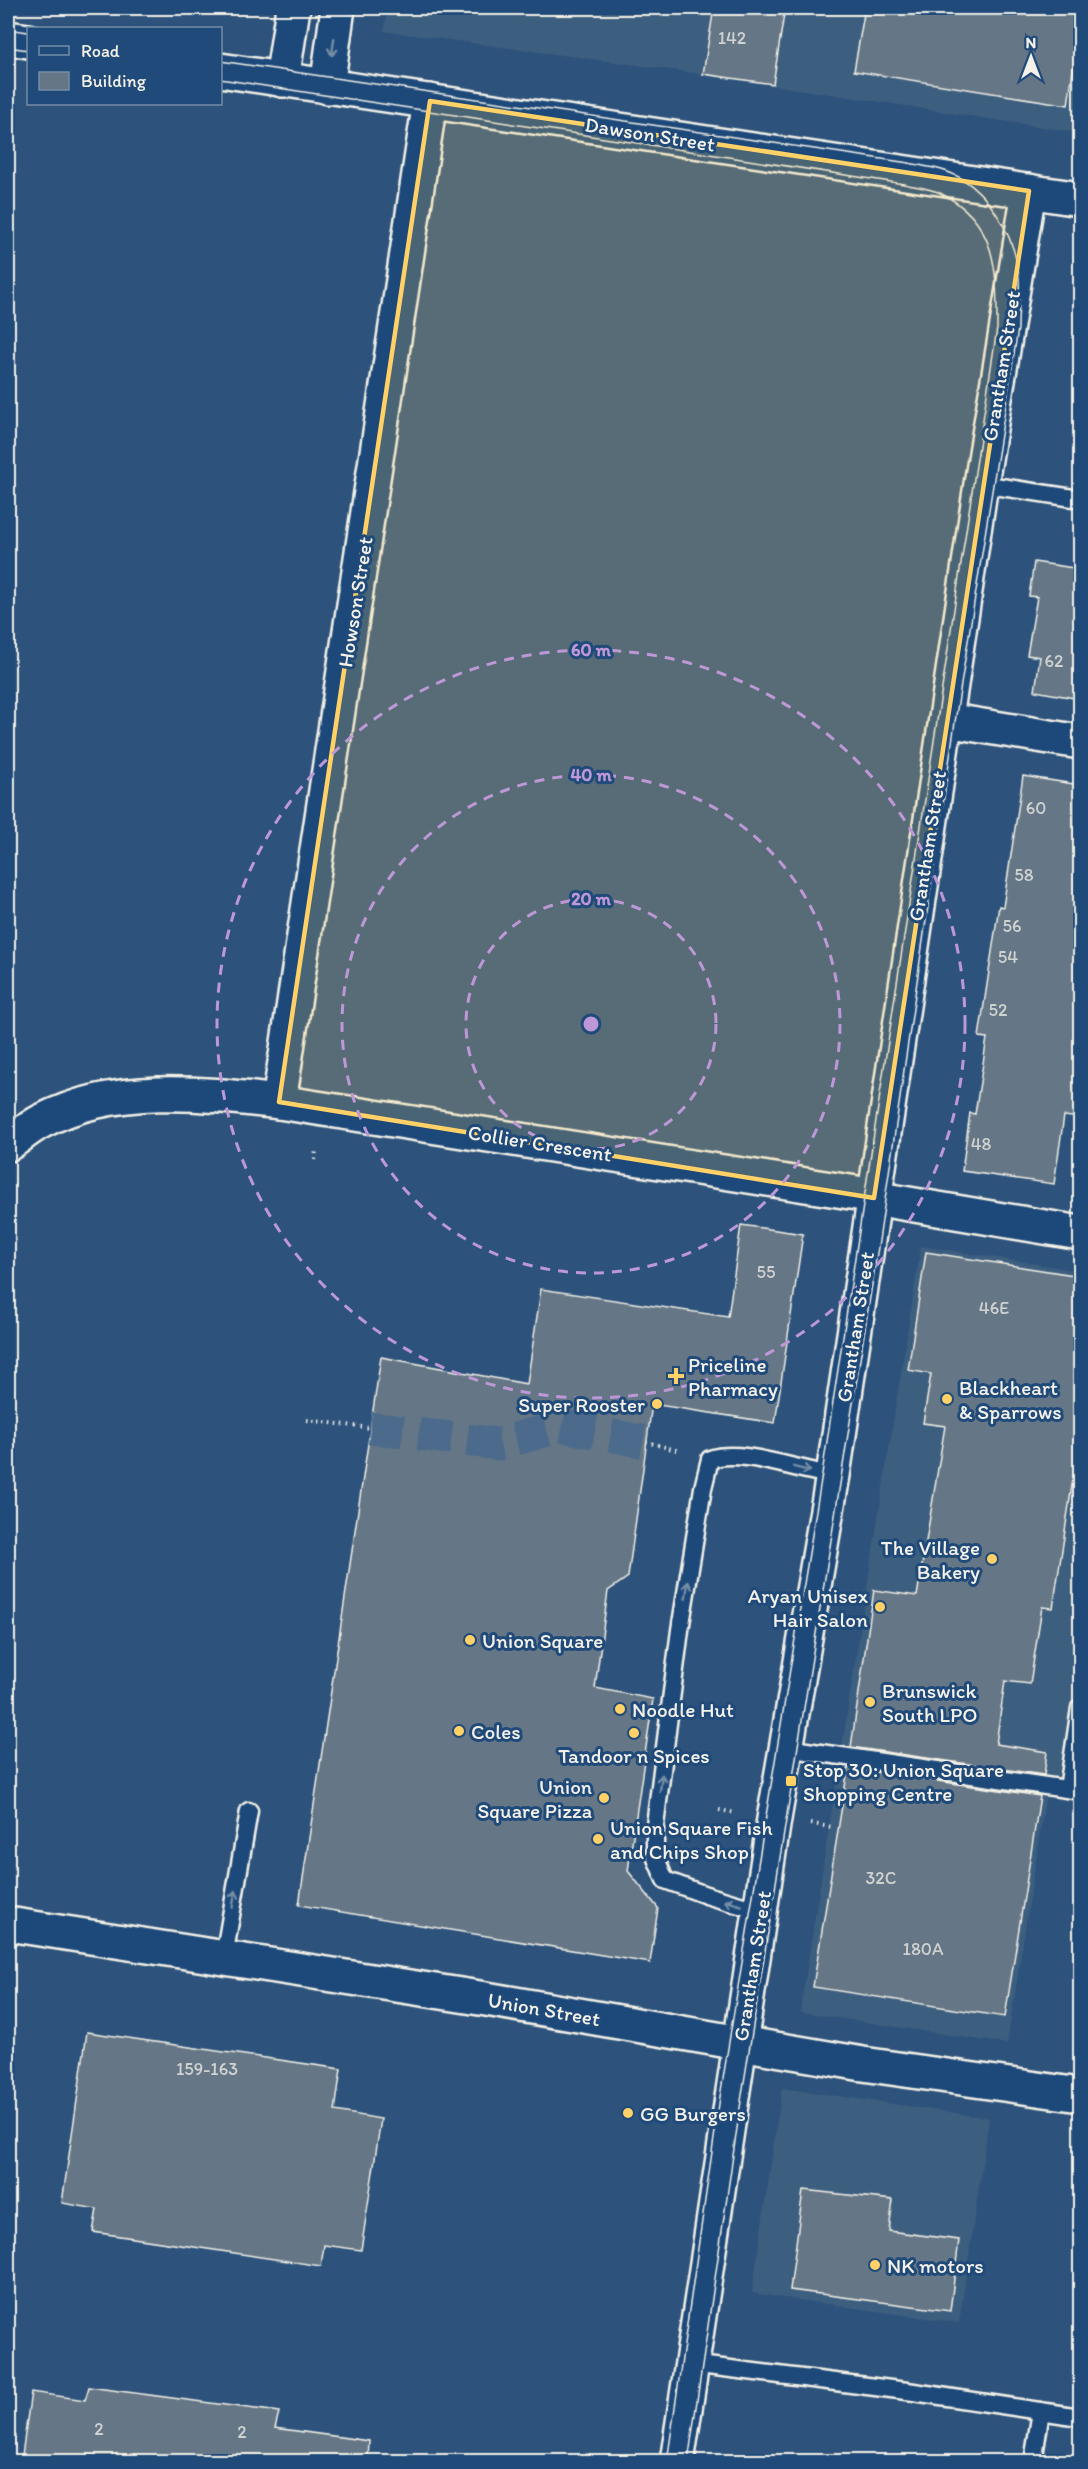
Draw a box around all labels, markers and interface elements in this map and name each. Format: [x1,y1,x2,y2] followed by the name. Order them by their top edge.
[27,27,222,105] legend
[718,27,747,49] house number: 142
[1001,27,1061,87] north arrow
[1026,33,1036,52] text: N
[327,37,338,57] one-way arrow
[81,40,120,62] text: Road
[81,70,147,92] text: Building
[583,111,717,157] street label: Dawson Street
[977,289,1025,443] street label: Grantham Street
[332,535,378,669] street label: Howson Street
[571,639,612,661] text: 60 m
[1045,650,1064,672] house number: 62
[570,764,612,786] text: 40 m
[903,769,951,923] street label: Grantham Street
[1026,797,1046,819] house number: 60
[1014,864,1034,886] house number: 58
[571,888,612,910] text: 20 m
[1003,915,1021,937] house number: 56
[998,946,1018,968] house number: 54
[989,999,1008,1021] house number: 52
[581,1014,601,1034] centre of rings
[466,1119,614,1167] street label: Collier Crescent
[971,1133,991,1155] house number: 48
[831,1250,879,1404] street label: Grantham Street
[757,1261,775,1283] house number: 55
[979,1297,1009,1319] house number: 46E
[688,1352,778,1401] place label: Priceline Pharmacy
[669,1369,683,1383] marker: Priceline Pharmacy
[959,1375,1062,1424] place label: Blackheart & Sparrows
[518,1392,645,1417] place label: Super Rooster
[940,1392,954,1406] marker: Blackheart & Sparrows
[650,1397,664,1411] marker: Super Rooster
[793,1463,812,1475] one-way arrow
[881,1535,980,1584] place label: The Village Bakery
[985,1552,999,1566] marker: The Village Bakery
[681,1580,692,1600] one-way arrow
[748,1583,869,1632] place label: Aryan Unisex Hair Salon
[873,1600,887,1614] marker: Aryan Unisex Hair Salon
[482,1628,603,1653] place label: Union Square
[463,1633,477,1647] marker: Union Square
[882,1678,978,1727] place label: Brunswick South LPO
[863,1695,877,1709] marker: Brunswick South LPO
[632,1697,734,1722] place label: Noodle Hut
[613,1702,627,1716] marker: Noodle Hut
[471,1719,521,1744] place label: Coles
[452,1724,466,1738] marker: Coles
[627,1726,641,1740] marker: Tandoor n Spices
[558,1743,710,1768] place label: Tandoor n Spices
[803,1757,1004,1806] place label: Stop 30: Union Square Shopping Centre
[478,1774,592,1823] place label: Union Square Pizza
[655,1774,666,1793] one-way arrow
[784,1774,798,1788] marker: Stop 30: Union Square Shopping Centre
[597,1791,611,1805] marker: Union Square Pizza
[610,1815,773,1864] place label: Union Square Fish and Chips Shop
[591,1832,605,1846] marker: Union Square Fish and Chips Shop
[866,1867,896,1889] house number: 32C
[728,1889,776,2043] street label: Grantham Street
[229,1890,240,1910] one-way arrow
[724,1897,743,1909] one-way arrow
[903,1938,944,1960] house number: 180A
[486,1987,602,2031] street label: Union Street
[176,2058,238,2080] house number: 159-163
[640,2101,746,2126] place label: GG Burgers
[621,2106,635,2120] marker: GG Burgers
[887,2253,984,2278] place label: NK motors
[868,2258,882,2272] marker: NK motors
[94,2418,104,2440] house number: 2
[237,2421,247,2443] house number: 2

